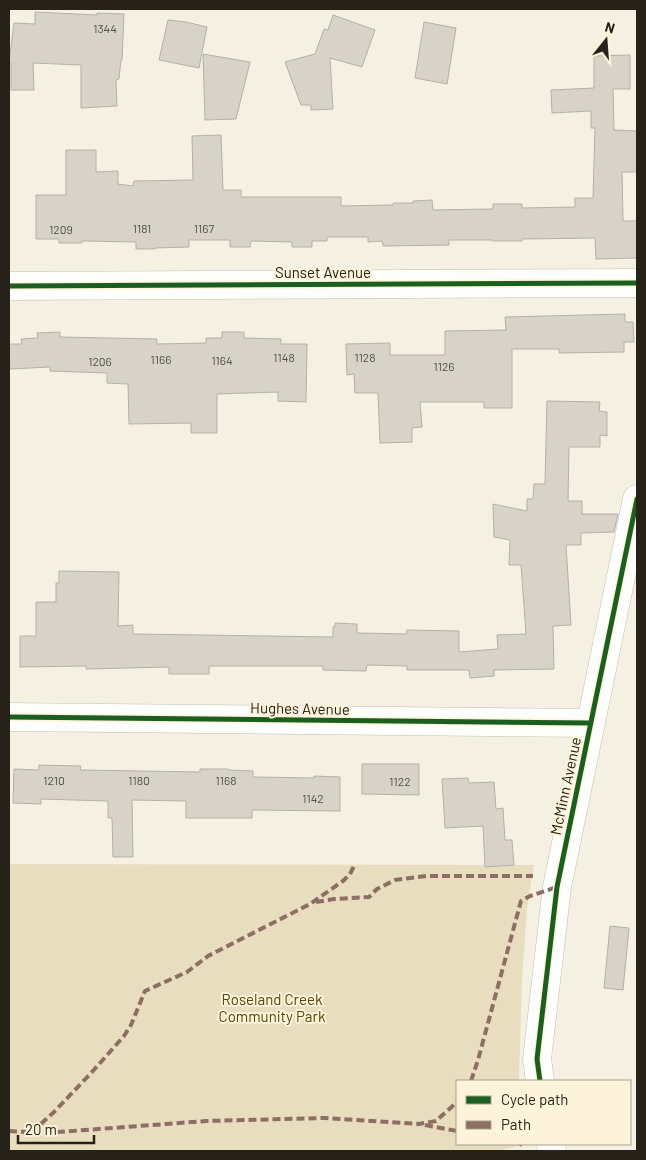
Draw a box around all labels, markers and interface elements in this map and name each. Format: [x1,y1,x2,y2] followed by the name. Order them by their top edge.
[581,15,631,65] north arrow
[603,18,617,37] text: N
[93,21,117,35] house number: 1344
[133,221,151,235] house number: 1181
[194,221,214,235] house number: 1167
[49,222,73,236] house number: 1209
[275,263,371,281] street label: Sunset Avenue
[273,350,295,364] house number: 1148
[354,350,376,364] house number: 1128
[151,352,171,366] house number: 1166
[211,353,233,367] house number: 1164
[88,354,112,368] house number: 1206
[433,359,455,373] house number: 1126
[250,698,350,718] street label: Hughes Avenue
[546,735,584,837] street label: McMinn Avenue
[43,773,65,787] house number: 1210
[128,773,150,787] house number: 1180
[216,773,236,787] house number: 1168
[389,774,411,788] house number: 1122
[302,791,324,805] house number: 1142
[219,990,326,1025] park label: Roseland Creek Community Park
[456,1080,631,1145] legend
[501,1090,568,1108] text: Cycle path
[18,1112,94,1144] scale bar
[501,1115,531,1133] text: Path
[25,1120,57,1138] text: 20 m

